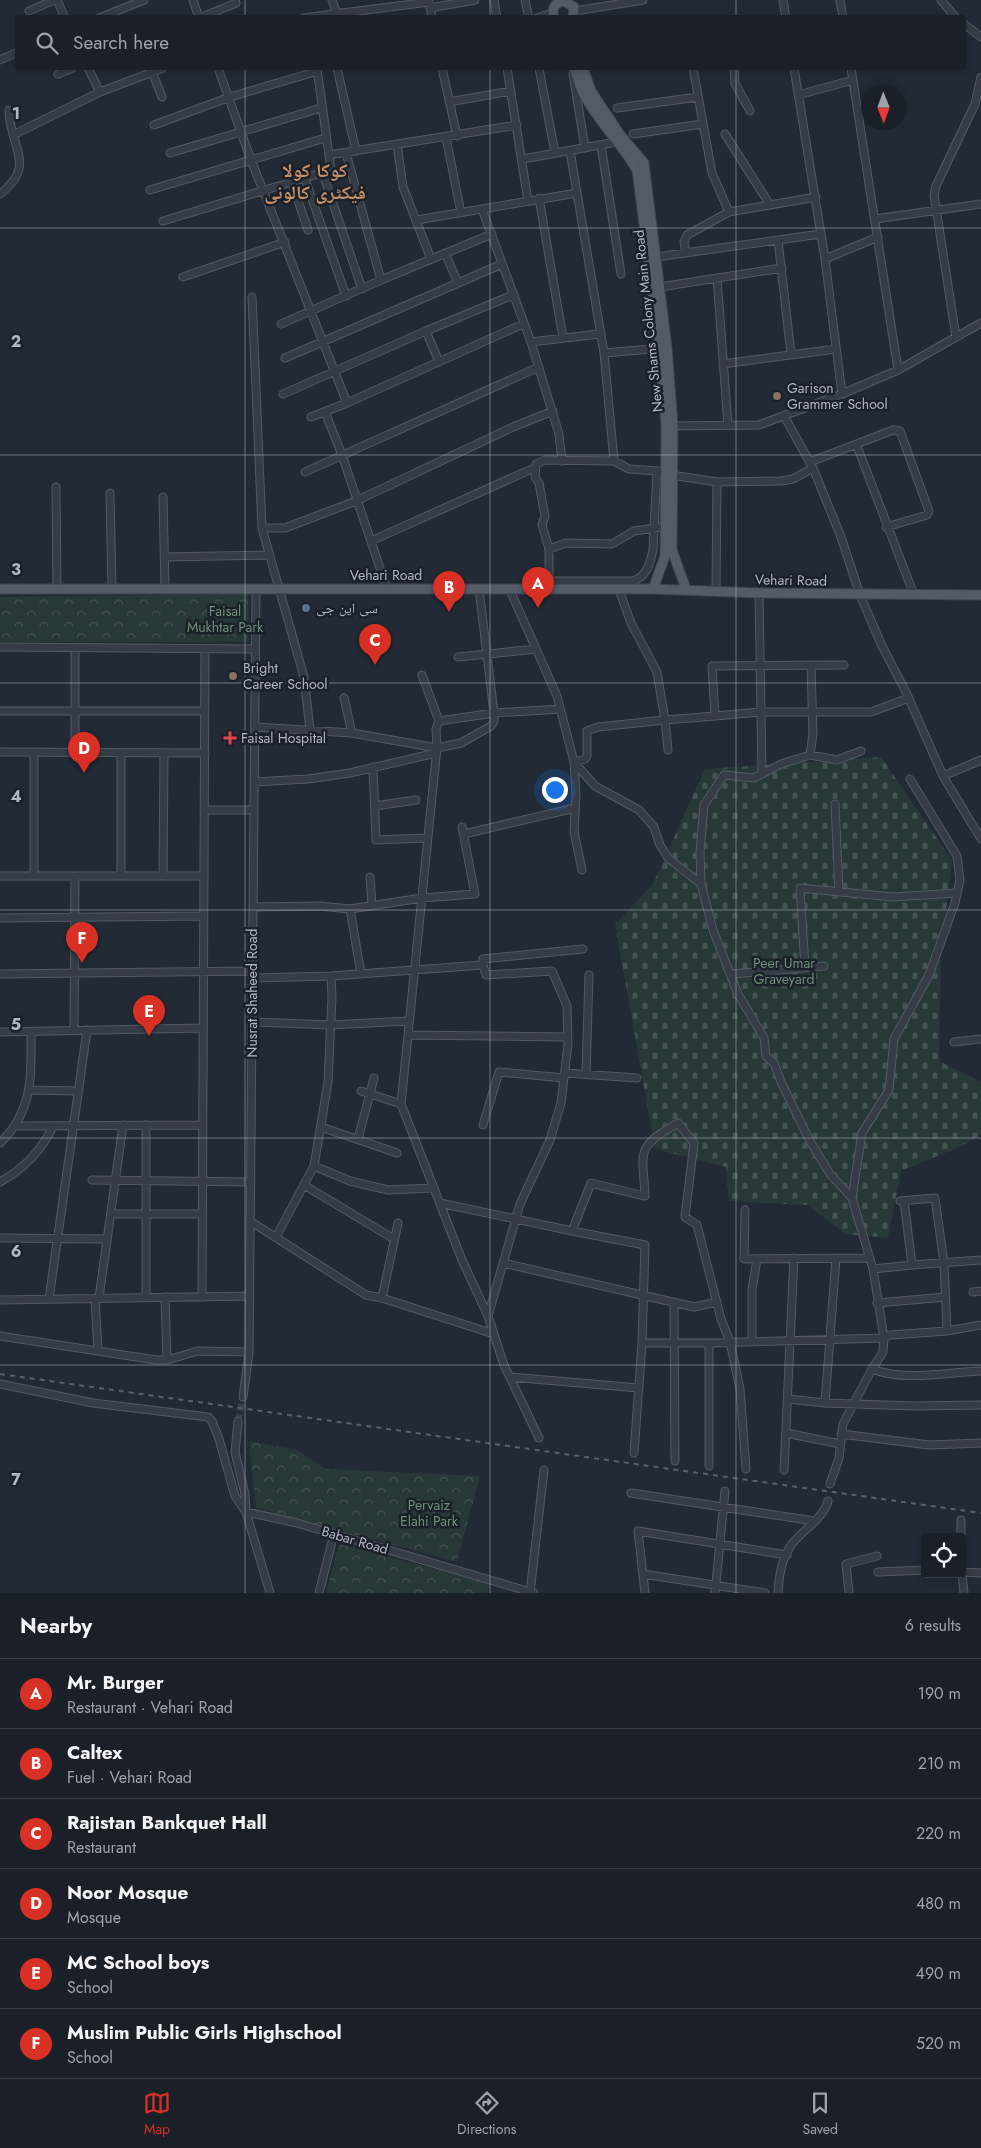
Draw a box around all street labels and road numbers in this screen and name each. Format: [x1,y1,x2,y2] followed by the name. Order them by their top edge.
[628,229,668,413] street label: New Shams Colony Main Road
[350,565,422,585] street label: Vehari Road
[755,569,827,591] street label: Vehari Road
[242,929,262,1057] street label: Nusrat Shaheed Road
[319,1521,391,1559] street label: Babar Road

